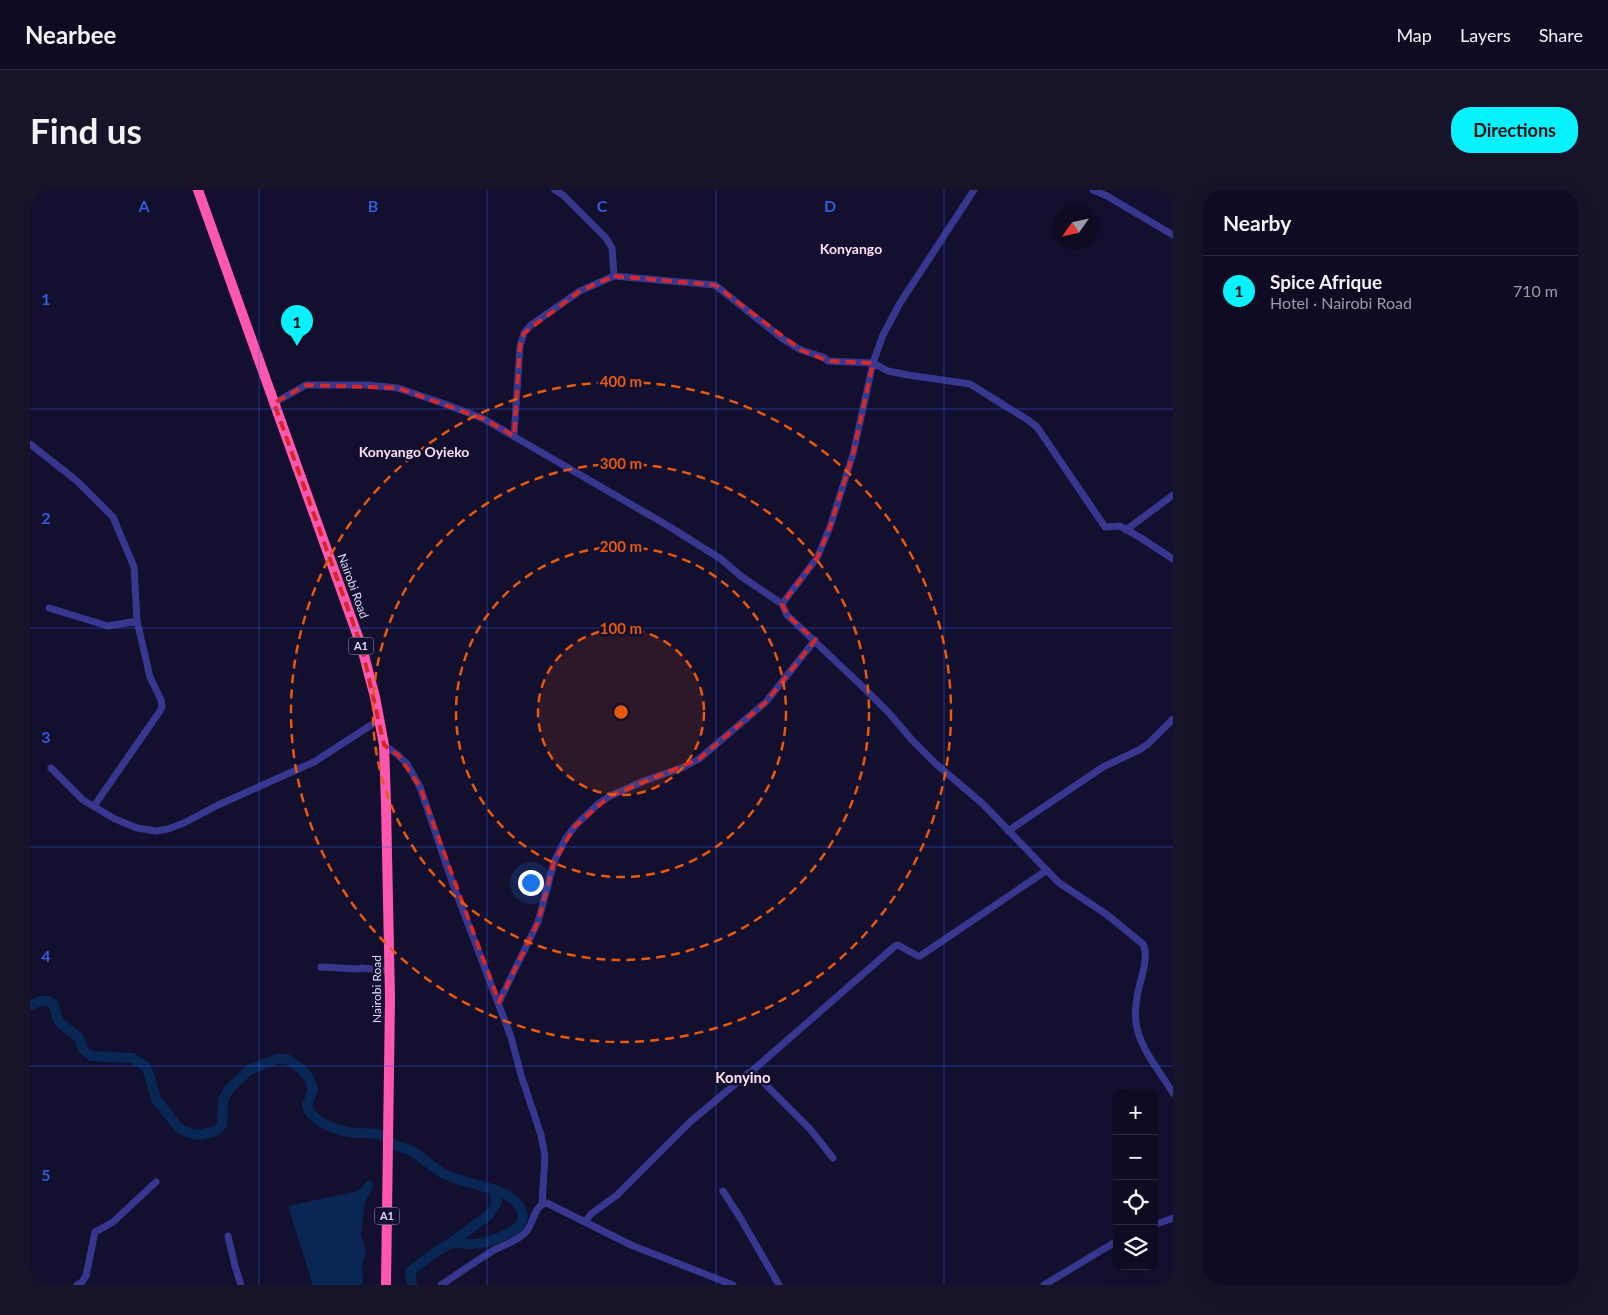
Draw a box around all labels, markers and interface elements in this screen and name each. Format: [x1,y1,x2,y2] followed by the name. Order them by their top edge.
[25,20,116,49] text: Nearbee
[1396,24,1432,46] text: Map
[1460,24,1511,46] text: Layers
[1539,24,1583,46] text: Share
[1451,107,1578,153] button: Directions
[30,109,142,151] text: Find us
[137,196,150,215] text: A
[368,196,378,215] text: B
[597,196,608,215] text: C
[824,196,836,215] text: D
[1053,205,1098,250] north arrow
[1223,210,1291,235] text: Nearby
[820,240,882,257] district label: Konyango
[1270,270,1382,293] text: Spice Afrique
[1234,281,1244,300] text: 1
[1513,281,1558,300] text: 710 m
[41,289,51,308] text: 1
[1270,293,1412,312] text: Hotel · Nairobi Road
[281,305,313,346] pin: 1
[600,372,642,390] text: 400 m
[359,443,469,460] district label: Konyango Oyieko
[600,454,642,472] text: 300 m
[41,508,51,527] text: 2
[600,537,642,555] text: 200 m
[335,551,372,620] street label: Nairobi Road
[600,619,642,637] text: 100 m
[348,638,374,654] road number: A1
[612,703,630,721] centre of rings
[41,727,51,746] text: 3
[518,870,544,896] your location
[41,946,51,965] text: 4
[369,955,384,1023] street label: Nairobi Road
[715,1068,771,1086] district label: Konyino
[1113,1090,1158,1270] map controls
[1113,1090,1158,1135] button: +
[1113,1135,1158,1180] button: −
[41,1165,51,1184] text: 5
[1113,1180,1158,1225] button: locate
[374,1208,400,1224] road number: A1
[1113,1225,1158,1270] button: layers

